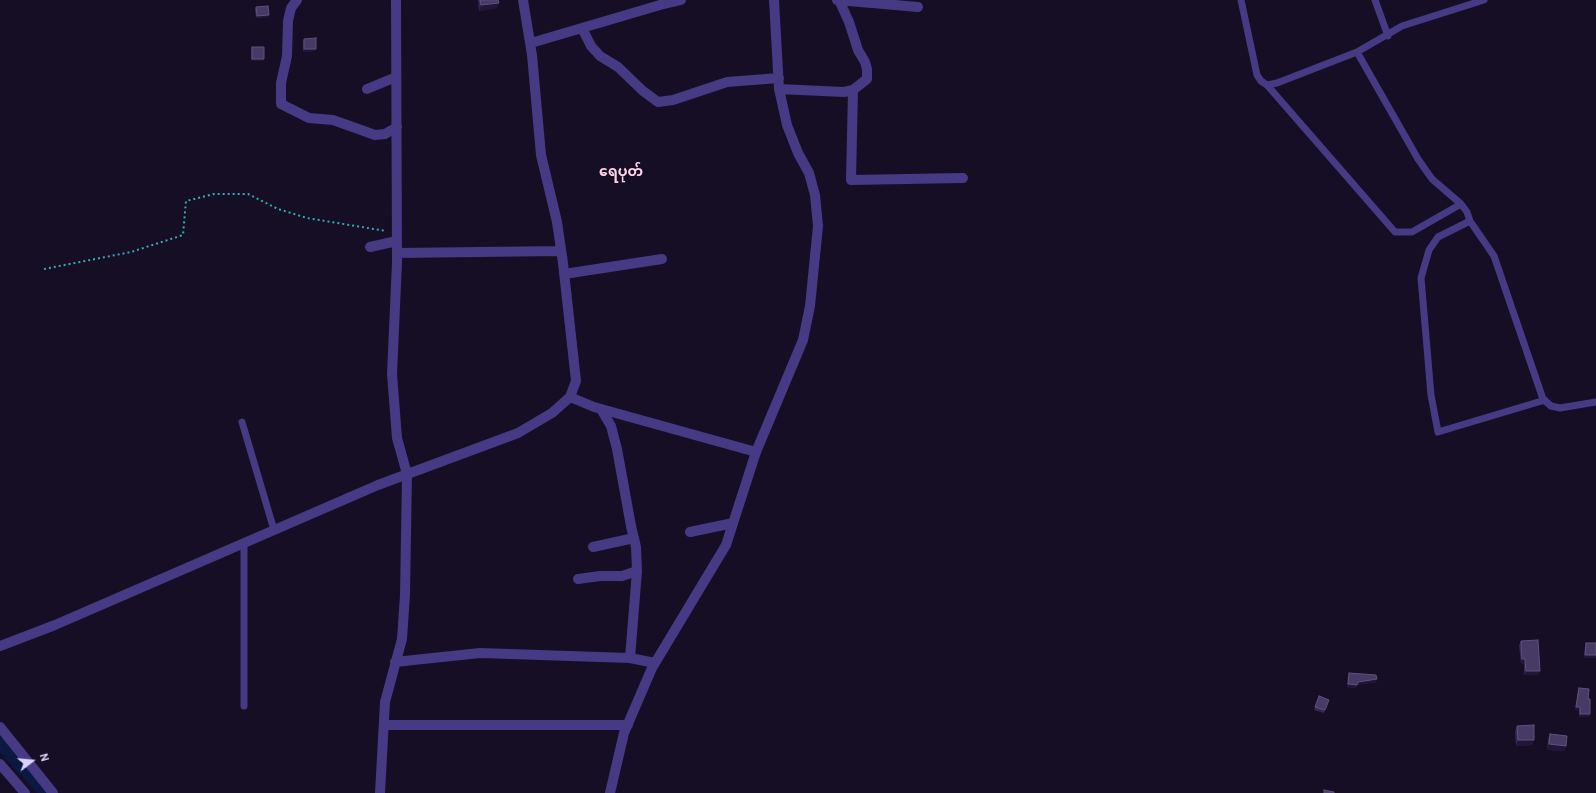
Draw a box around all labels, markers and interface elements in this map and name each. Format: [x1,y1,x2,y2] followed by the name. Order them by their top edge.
[599,165,643,181] district label: ရေပုတ်
[12,741,52,781] north arrow
[36,752,51,763] text: N

